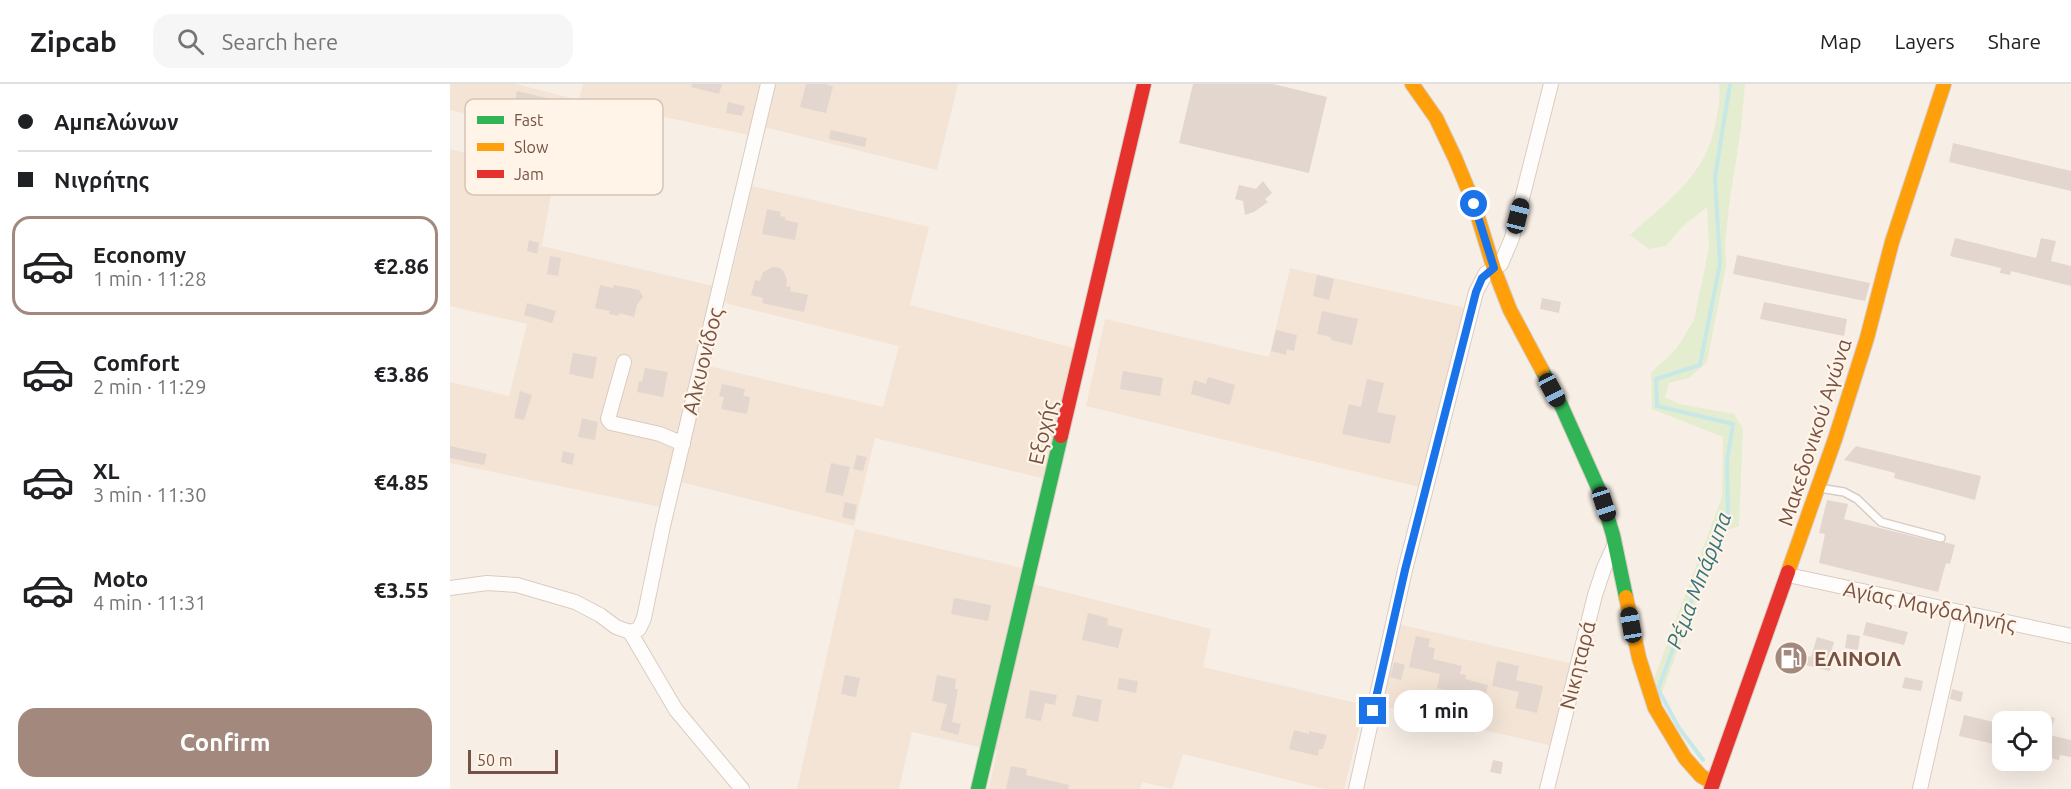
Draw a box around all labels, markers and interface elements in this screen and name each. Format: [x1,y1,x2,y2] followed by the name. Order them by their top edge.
[153,14,573,68] search box
[174,25,207,58] icon: search
[30,26,117,57] text: Zipcab
[222,29,338,54] text: Search here
[1820,29,1861,53] text: Map
[1894,29,1955,53] text: Layers
[1988,29,2041,53] text: Share
[465,99,663,195] legend
[54,109,179,134] text: Αμπελώνων
[514,111,544,129] text: Fast
[514,138,549,156] text: Slow
[514,165,544,183] text: Jam
[54,167,149,192] text: Νιγρήτης
[1460,190,1487,217] route start
[1505,196,1531,236] car
[21,239,75,293] icon: car
[93,242,186,267] text: Economy
[374,253,429,278] text: €2.86
[93,267,207,290] text: 1 min · 11:28
[677,305,727,417] street label: Αλκυονίδος
[1772,335,1856,529] street label: Μακεδονικού Αγώνα
[21,347,75,401] icon: car
[93,350,180,375] text: Comfort
[374,361,429,386] text: €3.86
[1536,370,1568,410] car
[93,375,207,398] text: 2 min · 11:29
[1023,397,1062,467] street label: Εξοχής
[21,455,75,509] icon: car
[93,458,120,483] text: XL
[374,469,429,494] text: €4.85
[93,483,207,506] text: 3 min · 11:30
[1590,484,1618,524] car
[1660,508,1736,652] water label: Ρέμα Μπάρμπα
[21,563,75,617] icon: car
[93,566,148,591] text: Moto
[1841,576,2019,636] street label: Αγίας Μαγδαληνής
[374,577,429,602] text: €3.55
[93,591,207,614] text: 4 min · 11:31
[1619,606,1643,644] car
[1554,618,1600,712] street label: Νικηταρά
[1773,640,1809,676] fuel station icon: ΕΛΙΝΟΙΛ
[1814,646,1902,670] place label: ΕΛΙΝΟΙΛ
[1394,690,1493,732] callout: 1 min
[1359,697,1386,724] route end
[1418,699,1469,722] text: 1 min
[18,708,432,777] button: Confirm
[1992,711,2052,771] map controls
[1992,711,2052,771] button: locate
[468,747,558,774] scale bar
[477,751,513,769] text: 50 m

